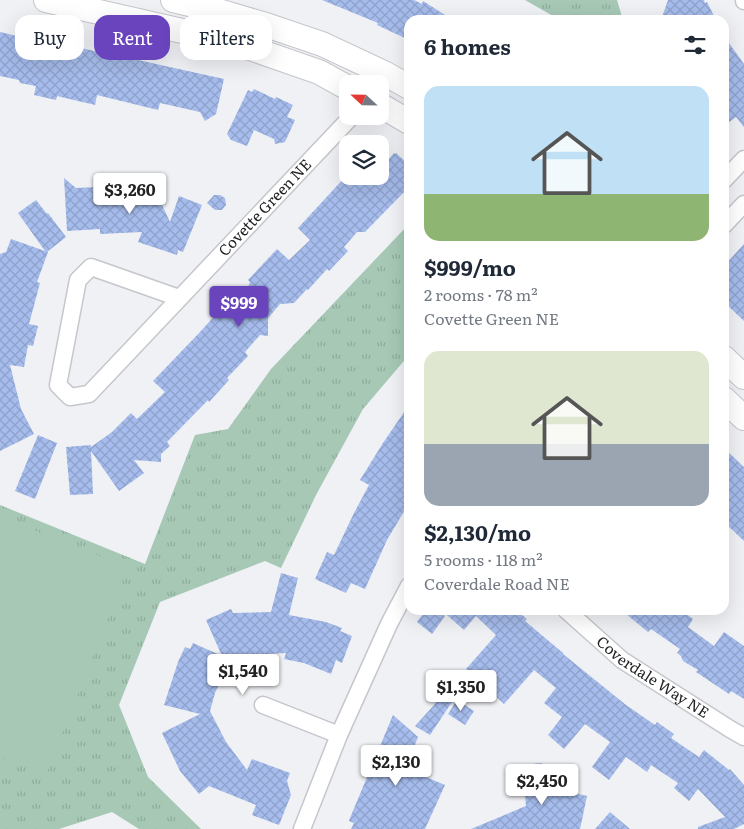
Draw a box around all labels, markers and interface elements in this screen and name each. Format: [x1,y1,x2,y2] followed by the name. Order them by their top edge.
[15,15,84,60] chip: Buy
[94,15,170,60] chip: Rent
[180,15,272,60] chip: Filters
[424,30,511,61] text: 6 homes
[681,31,709,59] icon: filters
[339,75,389,125] north arrow
[339,75,389,185] map controls
[522,118,612,208] icon: home
[339,135,389,185] button: layers
[212,153,316,261] street label: Covette Green NE
[89,172,171,215] pin: $3,260
[104,177,156,201] text: $3,260
[424,251,516,282] text: $999/mo
[424,282,538,306] text: 2 rooms · 78 m²
[209,286,269,328] pin: $999
[220,290,258,314] text: $999
[424,306,559,330] text: Covette Green NE
[522,383,612,473] icon: home
[424,516,531,547] text: $2,130/mo
[424,547,543,571] text: 5 rooms · 118 m²
[424,571,570,595] text: Coverdale Road NE
[592,629,714,723] street label: Coverdale Way NE
[202,654,284,696] pin: $1,540
[218,658,268,682] text: $1,540
[420,670,502,712] pin: $1,350
[437,674,485,698] text: $1,350
[355,744,437,787] pin: $2,130
[372,749,420,773] text: $2,130
[501,764,583,806] pin: $2,450
[516,768,568,792] text: $2,450

